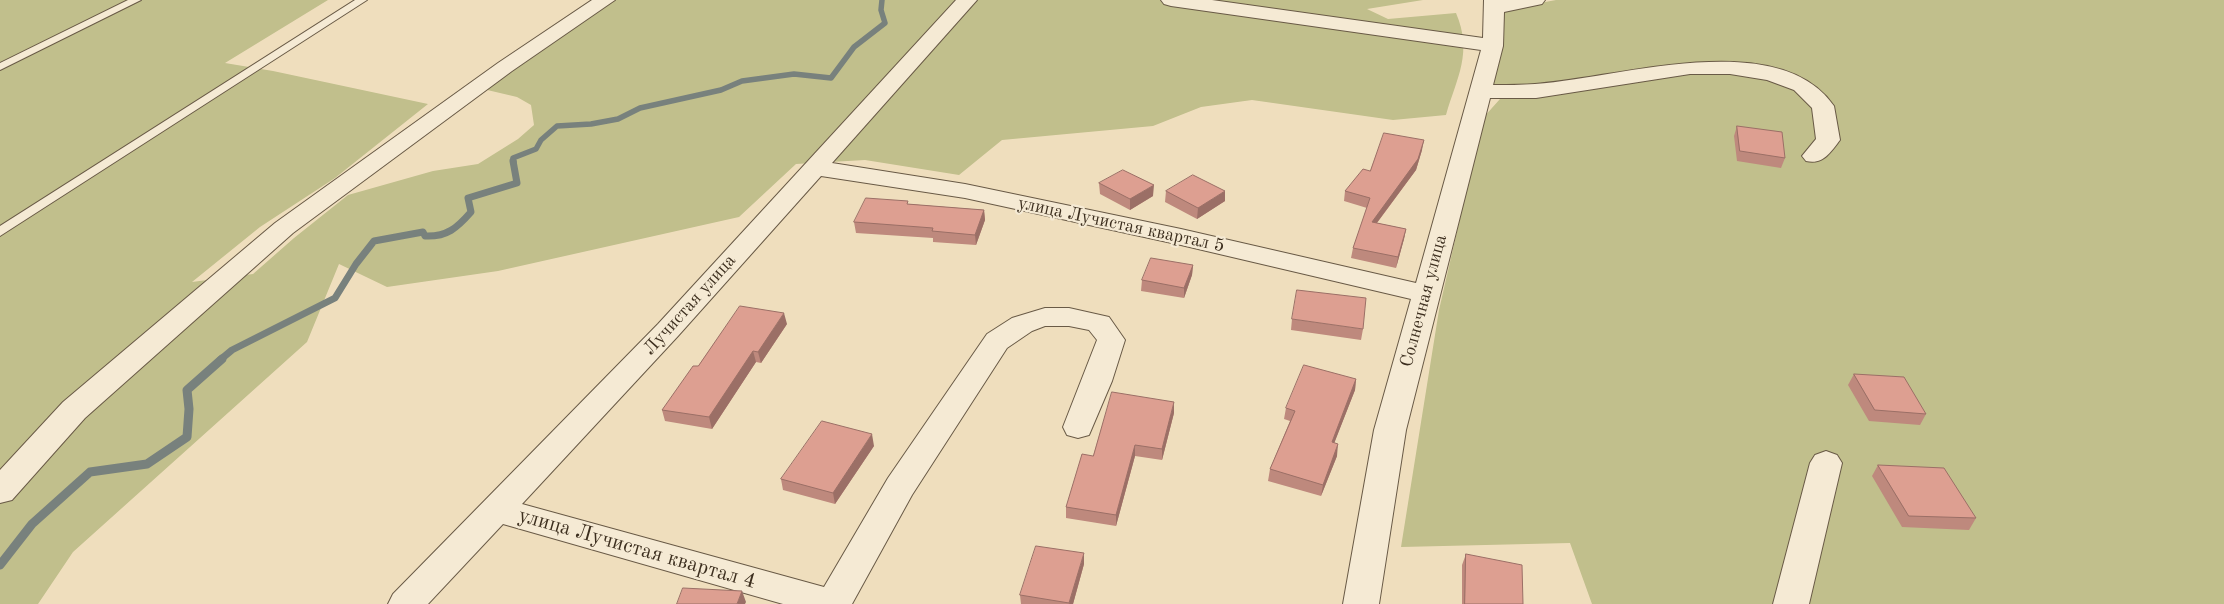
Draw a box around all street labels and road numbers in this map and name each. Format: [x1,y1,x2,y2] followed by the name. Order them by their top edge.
[1016,193,1226,257] street label: улица Лучистая квартал 5
[1396,232,1452,370] street label: Солнечная улица
[639,250,741,360] street label: Лучистая улица
[515,503,759,595] street label: улица Лучистая квартал 4

